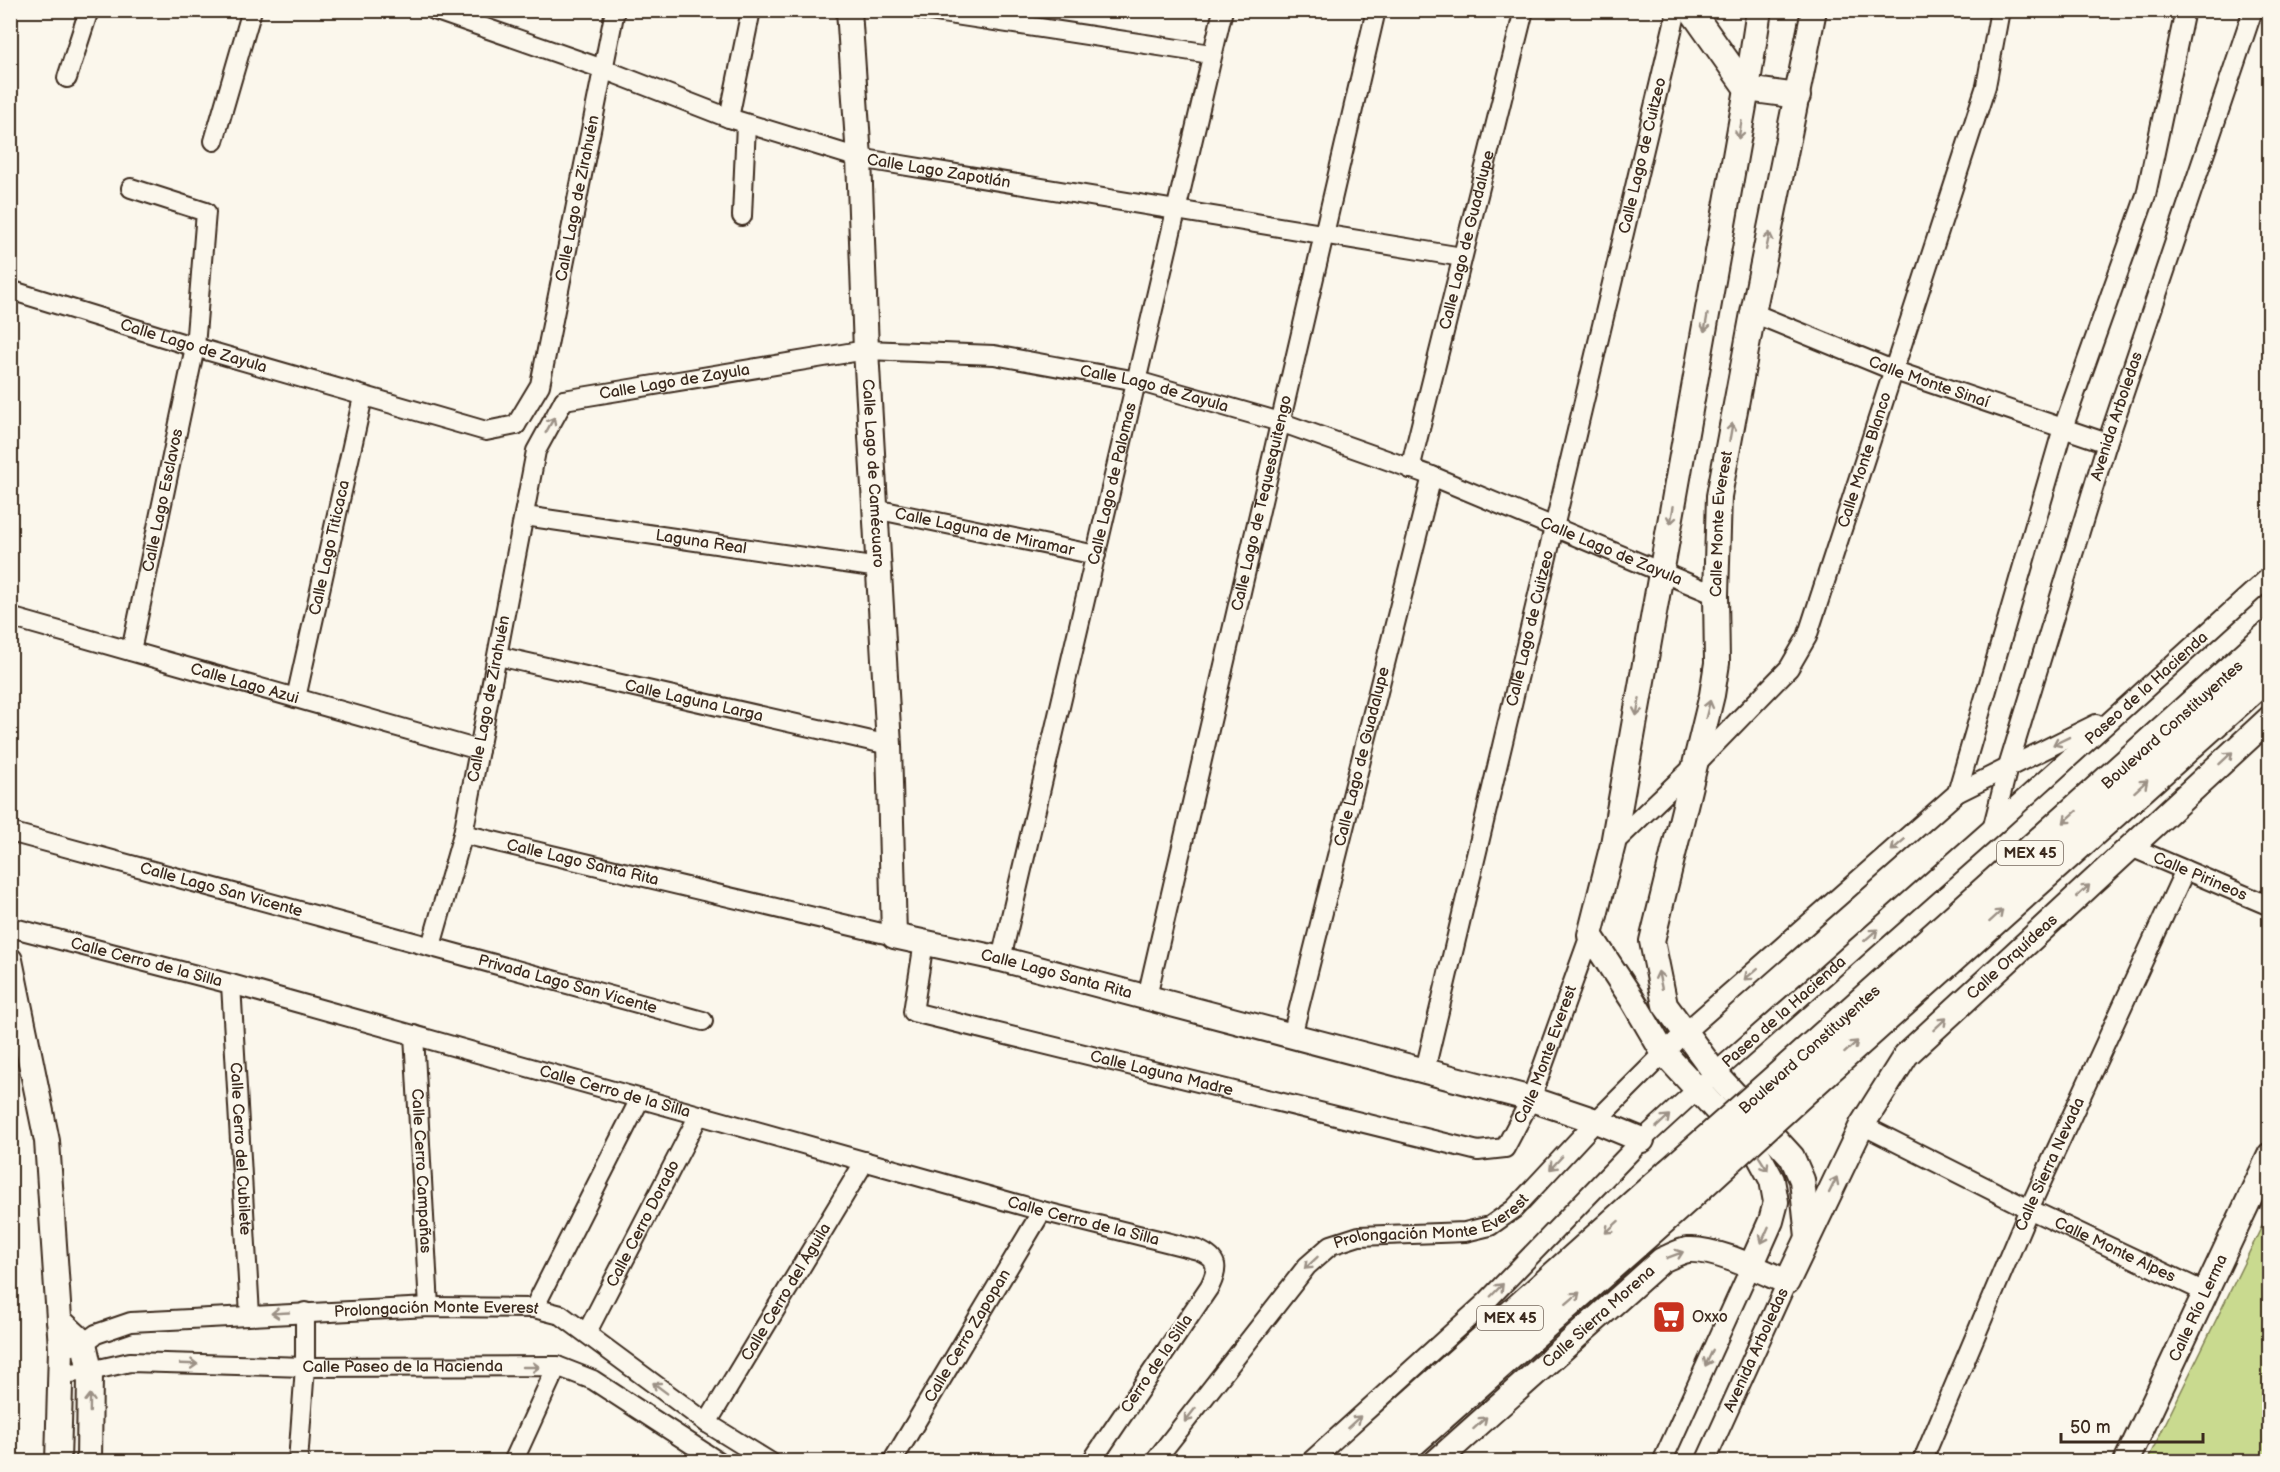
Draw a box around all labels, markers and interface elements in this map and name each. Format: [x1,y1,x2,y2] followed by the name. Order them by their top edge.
[1615,76,1670,235] street label: Calle Lago de Cuitzeo
[551,113,603,283] street label: Calle Lago de Zirahuén
[1734,120,1745,140] one-way arrow
[1435,148,1498,332] street label: Calle Lago de Guadalupe
[865,150,1012,192] street label: Calle Lago Zapotlán
[1763,231,1774,251] one-way arrow
[1700,312,1711,332] one-way arrow
[118,315,269,377] street label: Calle Lago de Zayula
[2087,349,2147,483] street label: Avenida Arboledas
[1866,352,1992,412] street label: Calle Monte Sinaí
[598,360,751,404] street label: Calle Lago de Zayula
[1078,361,1231,416] street label: Calle Lago de Zayula
[858,378,888,568] street label: Calle Lago de Camécuaro
[1834,390,1895,530] street label: Calle Monte Blanco
[1227,393,1296,613] street label: Calle Lago de Tequesquitengo
[1084,401,1140,567] street label: Calle Lago de Palomas
[545,417,556,435] one-way arrow
[1726,423,1737,442] one-way arrow
[138,427,187,574] street label: Calle Lago Esclavos
[1706,449,1737,597] street label: Calle Monte Everest
[305,478,354,617] street label: Calle Lago Titicaca
[893,504,1076,560] street label: Calle Laguna de Miramar
[1666,504,1677,524] one-way arrow
[1537,513,1685,589] street label: Calle Lago de Zayula
[654,526,748,558] street label: Laguna Real
[1502,548,1558,708] street label: Calle Lago de Cuitzeo
[464,614,514,784] street label: Calle Lago de Zirahuén
[2081,628,2212,748] street label: Paseo de la Hacienda
[2098,656,2247,793] street label: Boulevard Constituyentes
[188,659,301,708] street label: Calle Lago Azui
[1330,664,1394,848] street label: Calle Lago de Guadalupe
[623,676,765,726] street label: Calle Laguna Larga
[1632,696,1643,716] one-way arrow
[1703,700,1715,719] one-way arrow
[2053,736,2071,747] one-way arrow
[2218,751,2233,766] one-way arrow
[2133,779,2148,793] one-way arrow
[2063,810,2078,824] one-way arrow
[505,835,661,890] street label: Calle Lago Santa Rita
[1891,838,1906,852] one-way arrow
[1997,841,2063,865] road number: MEX 45
[2150,848,2250,905] street label: Calle Pirineos
[138,858,305,921] street label: Calle Lago San Vicente
[2075,884,2090,898] one-way arrow
[1988,909,2003,923] one-way arrow
[1963,910,2061,1003] street label: Calle Orquídeas
[1863,928,1878,942] one-way arrow
[69,934,224,991] street label: Calle Cerro de la Silla
[979,945,1134,1003] street label: Calle Lago Santa Rita
[476,951,660,1018] street label: Privada Lago San Vicente
[1718,952,1850,1072] street label: Paseo de la Hacienda
[1743,967,1759,980] one-way arrow
[1654,971,1665,991] one-way arrow
[1735,981,1885,1118] street label: Boulevard Constituyentes
[1510,983,1581,1127] street label: Calle Monte Everest
[1932,1017,1947,1031] one-way arrow
[1843,1040,1858,1054] one-way arrow
[1088,1046,1236,1100] street label: Calle Laguna Madre
[537,1061,693,1122] street label: Calle Cerro de la Silla
[226,1062,255,1236] street label: Calle Cerro del Cubilete
[407,1088,436,1254] street label: Calle Cerro Campañas
[2011,1094,2089,1234] street label: Calle Sierra Nevada
[1655,1114,1670,1128] one-way arrow
[1756,1155,1769,1172] one-way arrow
[1549,1156,1563,1171] one-way arrow
[602,1157,684,1290] street label: Calle Cerro Dorado
[1828,1176,1840,1194] one-way arrow
[1331,1190,1533,1253] street label: Prolongación Monte Everest
[1005,1192,1161,1249] street label: Calle Cerro de la Silla
[2051,1213,2179,1286] street label: Calle Monte Alpes
[737,1220,835,1364] street label: Calle Cerro del Águila
[1605,1220,1620,1234] one-way arrow
[1759,1225,1770,1243] one-way arrow
[1665,1249,1684,1260] one-way arrow
[2165,1251,2231,1365] street label: Calle Río Lerma
[1304,1256,1319,1270] one-way arrow
[1538,1261,1659,1372] street label: Calle Sierra Morena
[920,1266,1014,1406] street label: Calle Cerro Zapopan
[1490,1283,1504,1298] one-way arrow
[1719,1285,1793,1415] street label: Avenida Arboledas
[1564,1291,1580,1305] one-way arrow
[333,1297,541,1321] street label: Prolongación Monte Everest
[1651,1299,1687,1335] supermarket icon: Oxxo
[1477,1306,1543,1330] road number: MEX 45
[271,1308,291,1319] one-way arrow
[1692,1308,1728,1327] place label: Oxxo
[1117,1311,1197,1417] street label: Cerro de la Silla
[1703,1348,1714,1366] one-way arrow
[303,1357,503,1377] street label: Calle Paseo de la Hacienda
[178,1358,198,1370] one-way arrow
[520,1361,540,1373] one-way arrow
[652,1382,668,1395] one-way arrow
[84,1394,96,1414] one-way arrow
[2061,1406,2204,1444] scale bar
[1184,1407,1197,1423] one-way arrow
[1346,1415,1361,1429] one-way arrow
[1472,1416,1487,1430] one-way arrow
[2070,1417,2111,1438] text: 50 m

